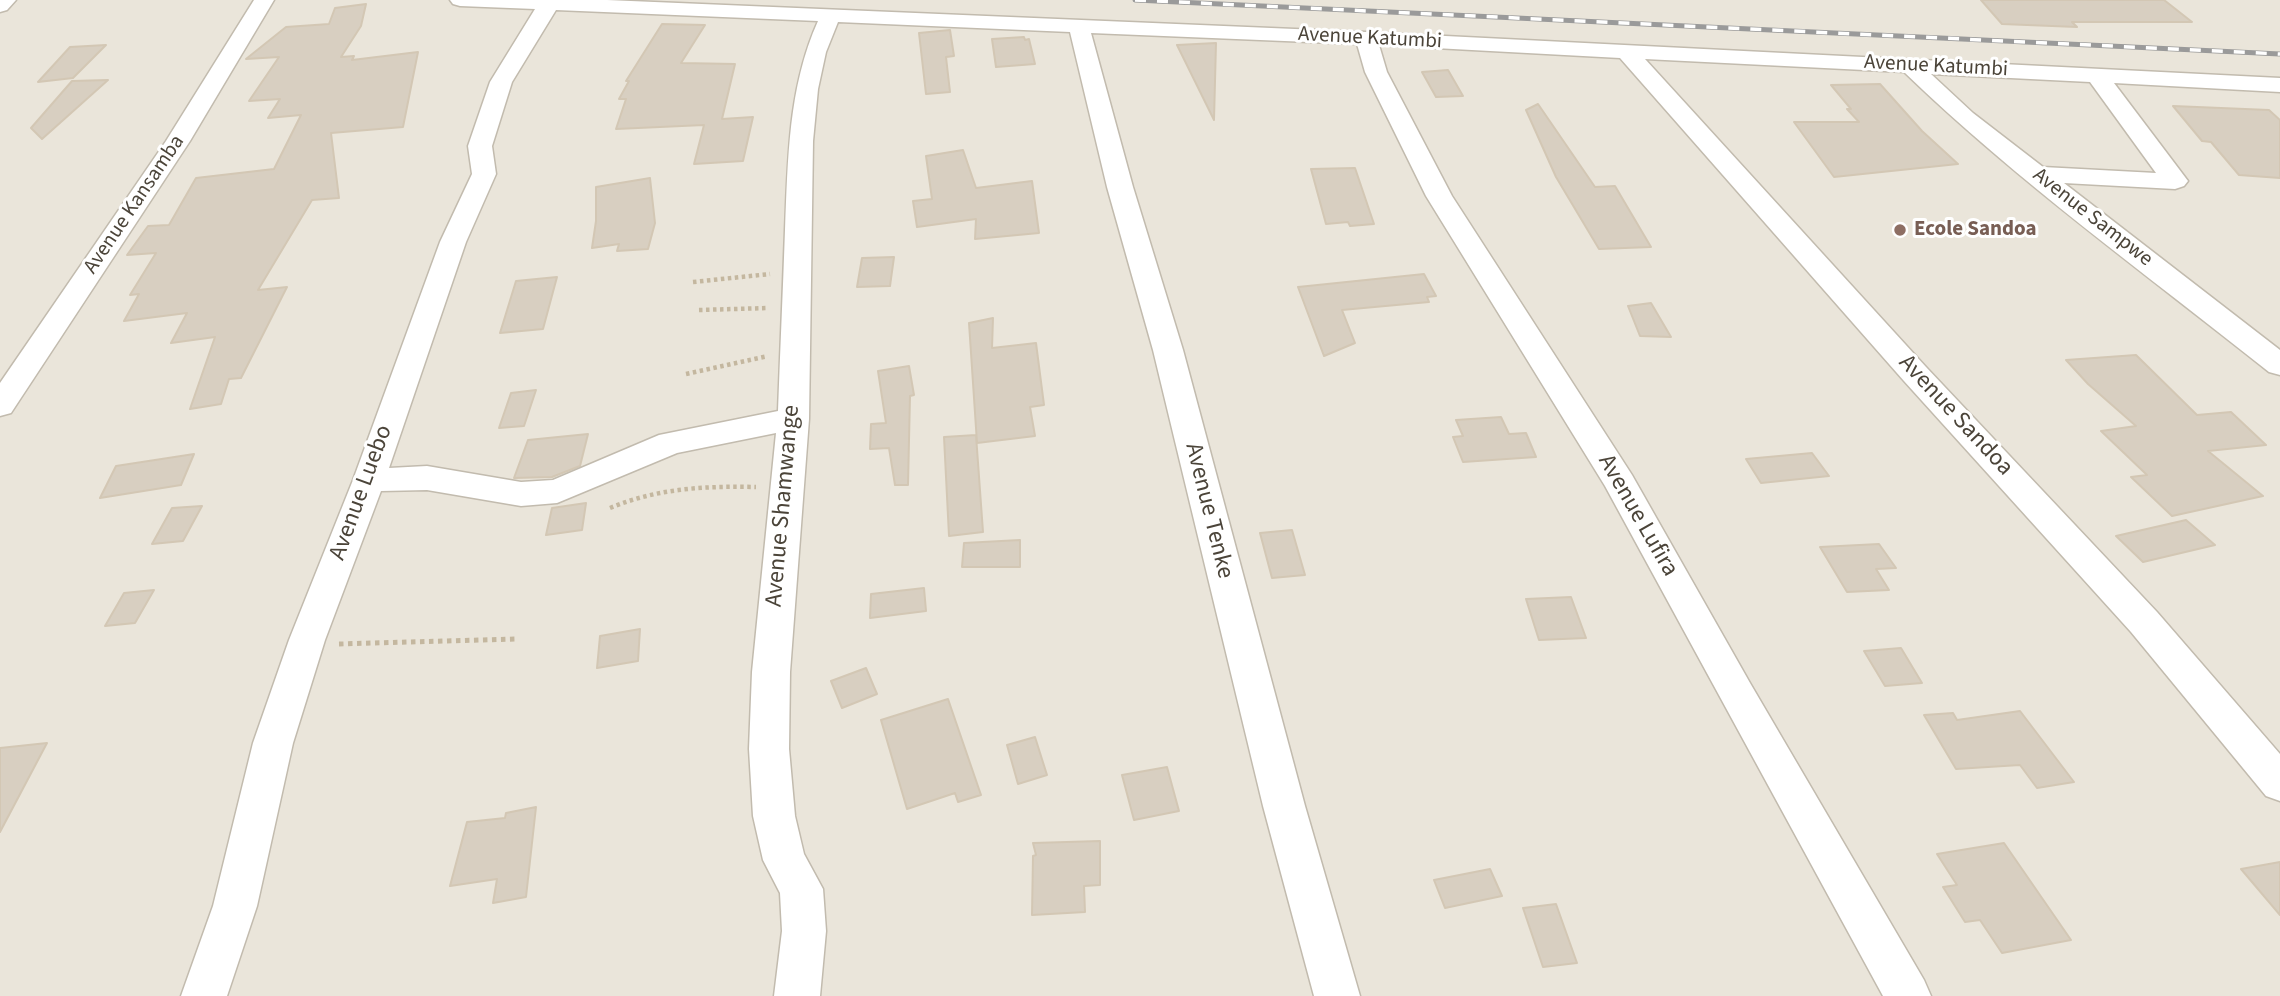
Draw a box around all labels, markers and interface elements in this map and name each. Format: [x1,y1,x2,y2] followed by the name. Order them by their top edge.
[1297,23,1443,55] street label: Avenue Katumbi
[1863,51,2009,83] street label: Avenue Katumbi
[79,131,191,279] street label: Avenue Kansamba
[2027,163,2157,273] street label: Avenue Sampwe
[1914,217,2037,243] place label: Ecole Sandoa
[1892,222,1908,238] marker: Ecole Sandoa
[1892,350,2018,482] street label: Avenue Sandoa
[761,404,807,608] street label: Avenue Shamwange
[324,422,400,564] street label: Avenue Luebo
[1177,440,1239,582] street label: Avenue Tenke
[1591,450,1683,582] street label: Avenue Lufira

